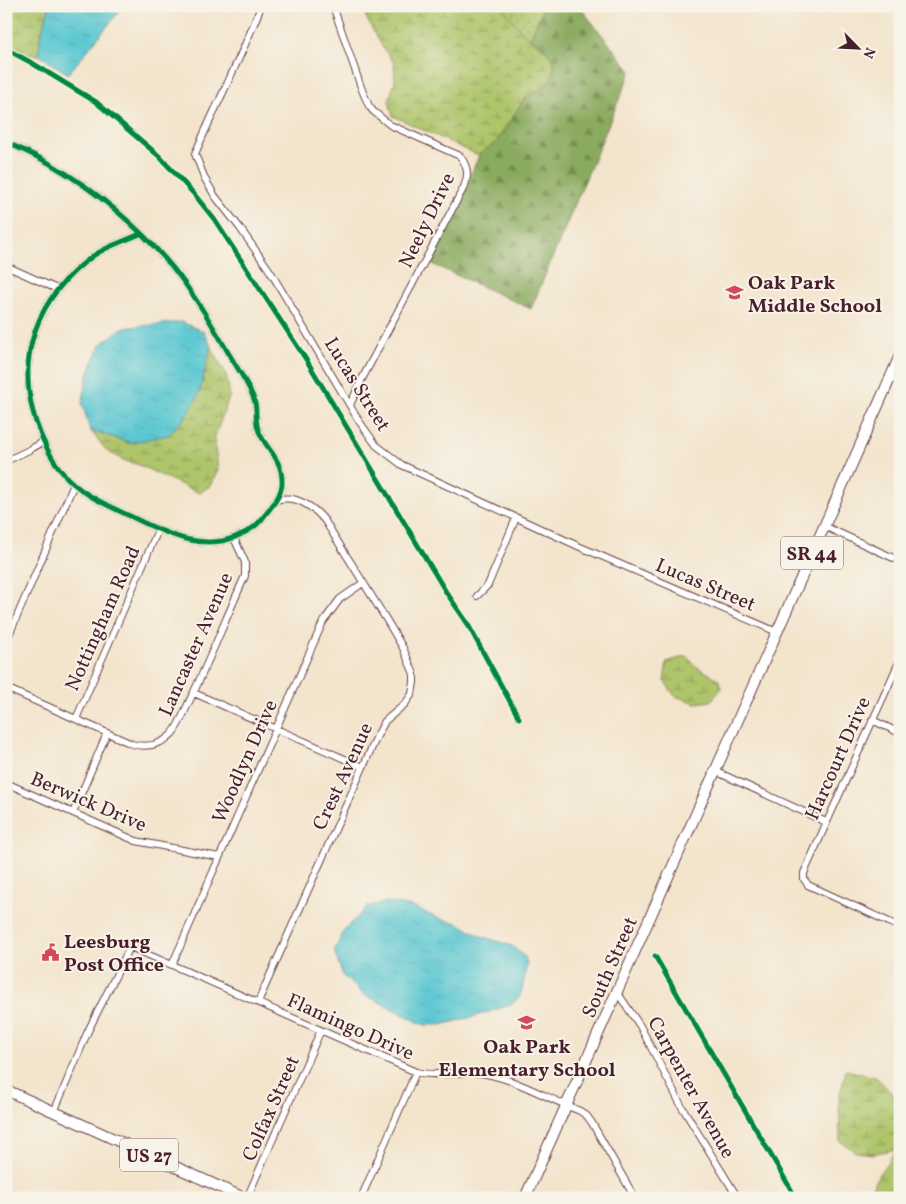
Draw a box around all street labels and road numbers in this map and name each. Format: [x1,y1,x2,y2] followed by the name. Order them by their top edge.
[393,169,463,273] street label: Neely Drive
[316,333,396,438] street label: Lucas Street
[781,536,843,570] road number: SR 44
[59,542,148,696] street label: Nottingham Road
[651,552,760,620] street label: Lucas Street
[153,568,241,721] street label: Lancaster Avenue
[799,693,879,825] street label: Harcourt Drive
[206,696,286,828] street label: Woodlyn Drive
[307,718,381,835] street label: Crest Avenue
[26,766,151,840] street label: Berwick Drive
[576,913,646,1023] street label: South Street
[282,987,418,1068] street label: Flamingo Drive
[640,1012,741,1164] street label: Carpenter Avenue
[236,1052,308,1166] street label: Colfax Street
[120,1138,178,1172] road number: US 27

